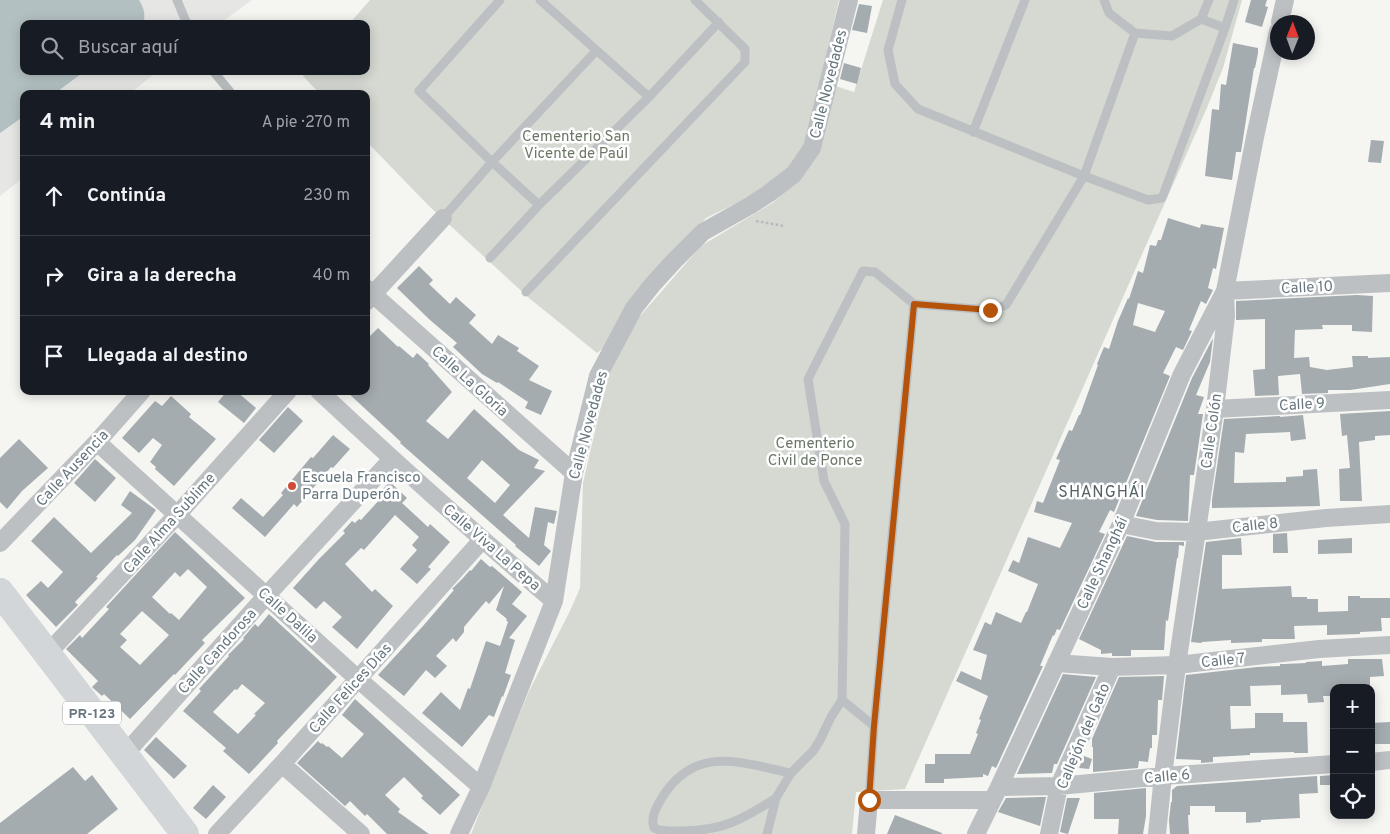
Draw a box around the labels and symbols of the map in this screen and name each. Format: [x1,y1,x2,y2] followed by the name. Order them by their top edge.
[1270,15,1315,60] north arrow
[807,28,852,141] street label: Calle Novedades
[522,128,630,164] park label: Cementerio San Vicente de Paúl
[1280,278,1334,299] street label: Calle 10
[979,299,1002,322] route end
[427,343,511,422] street label: Calle La Gloria
[566,369,613,482] street label: Calle Novedades
[1198,392,1227,470] street label: Calle Colón
[1279,395,1326,416] street label: Calle 9
[33,427,113,511] street label: Calle Ausencia
[768,435,862,471] park label: Cementerio Civil de Ponce
[302,469,421,505] place label: Escuela Francisco Parra Duperón
[120,470,220,578] street label: Calle Alma Sublime
[286,480,298,492] marker: Escuela Francisco Parra Duperón
[1058,481,1146,503] district label: SHANGHÁI
[438,501,544,596] street label: Calle Viva La Pepa
[1074,514,1133,613] street label: Calle Shanghái
[1231,515,1279,538] street label: Calle 8
[253,584,321,648] street label: Calle Dalila
[175,605,262,699] street label: Calle Candorosa
[306,640,397,738] street label: Calle Felices Días
[1200,650,1246,673] street label: Calle 7
[1053,681,1115,793] street label: Callejón del Gato
[63,701,121,724] road number: PR-123
[1143,766,1191,789] street label: Calle 6
[858,789,881,812] route start

